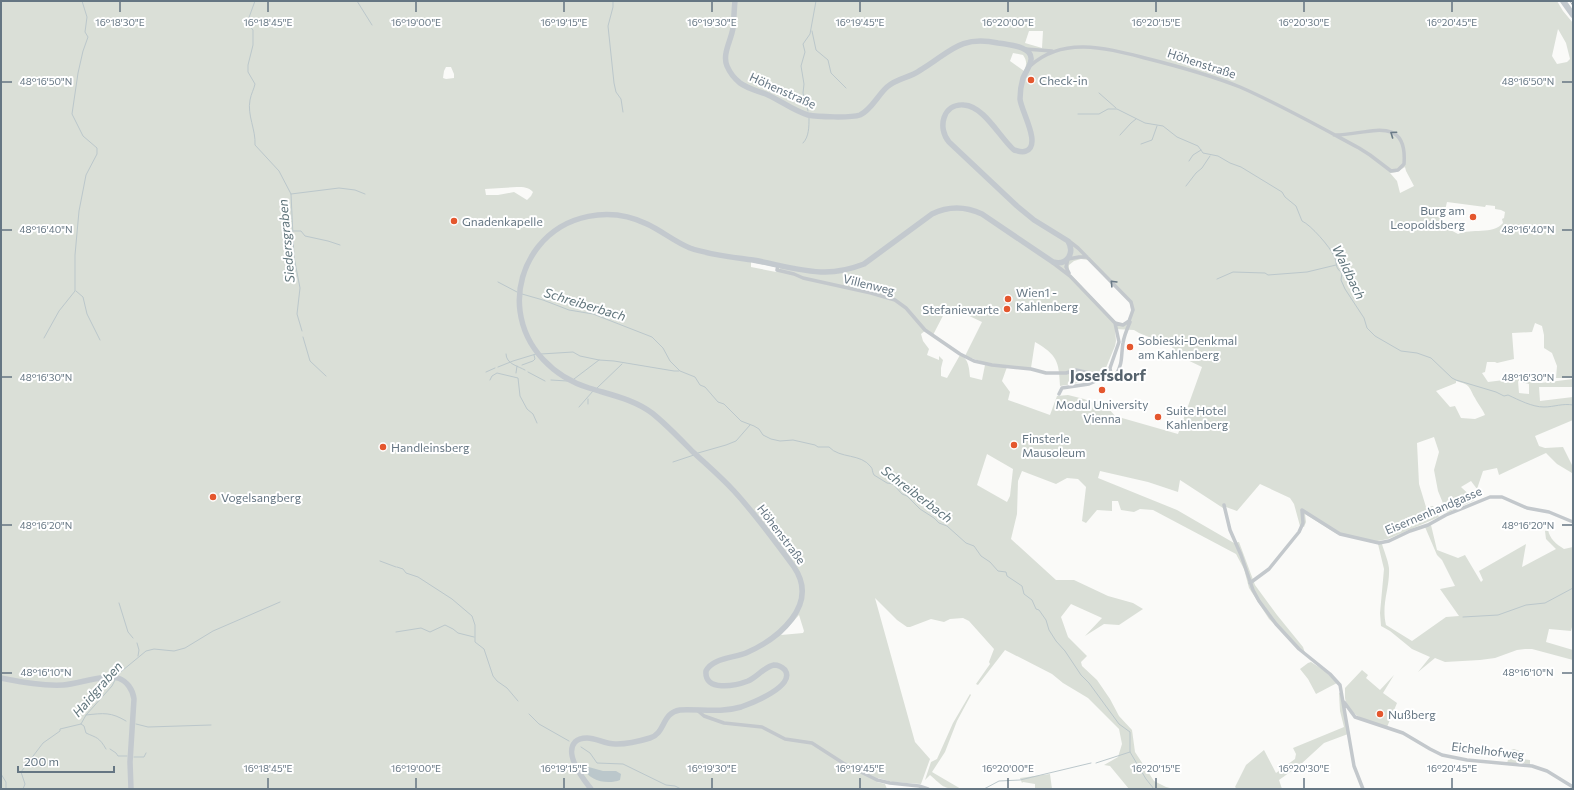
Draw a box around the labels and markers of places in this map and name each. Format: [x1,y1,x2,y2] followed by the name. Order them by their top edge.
[1039,73,1088,87] place label: Check-in
[1026,75,1036,85] marker: Check-in
[1390,203,1465,231] place label: Burg am Leopoldsberg
[1468,212,1478,222] marker: Burg am Leopoldsberg
[462,214,543,228] place label: Gnadenkapelle
[449,216,459,226] marker: Gnadenkapelle
[1016,285,1079,313] place label: Wien1 - Kahlenberg
[1003,294,1013,304] marker: Wien1 - Kahlenberg
[922,302,999,316] place label: Stefaniewarte
[1002,304,1012,314] marker: Stefaniewarte
[1138,333,1237,361] place label: Sobieski-Denkmal am Kahlenberg
[1125,342,1135,352] marker: Sobieski-Denkmal am Kahlenberg
[1097,385,1107,395] marker: Modul University Vienna
[1056,397,1148,425] place label: Modul University Vienna
[1166,403,1229,431] place label: Suite Hotel Kahlenberg
[1153,412,1163,422] marker: Suite Hotel Kahlenberg
[1022,431,1086,459] place label: Finsterle Mausoleum
[391,440,470,454] place label: Handleinsberg
[1009,440,1019,450] marker: Finsterle Mausoleum
[378,442,388,452] marker: Handleinsberg
[221,490,302,504] place label: Vogelsangberg
[208,492,218,502] marker: Vogelsangberg
[1388,707,1436,721] place label: Nußberg
[1375,709,1385,719] marker: Nußberg

